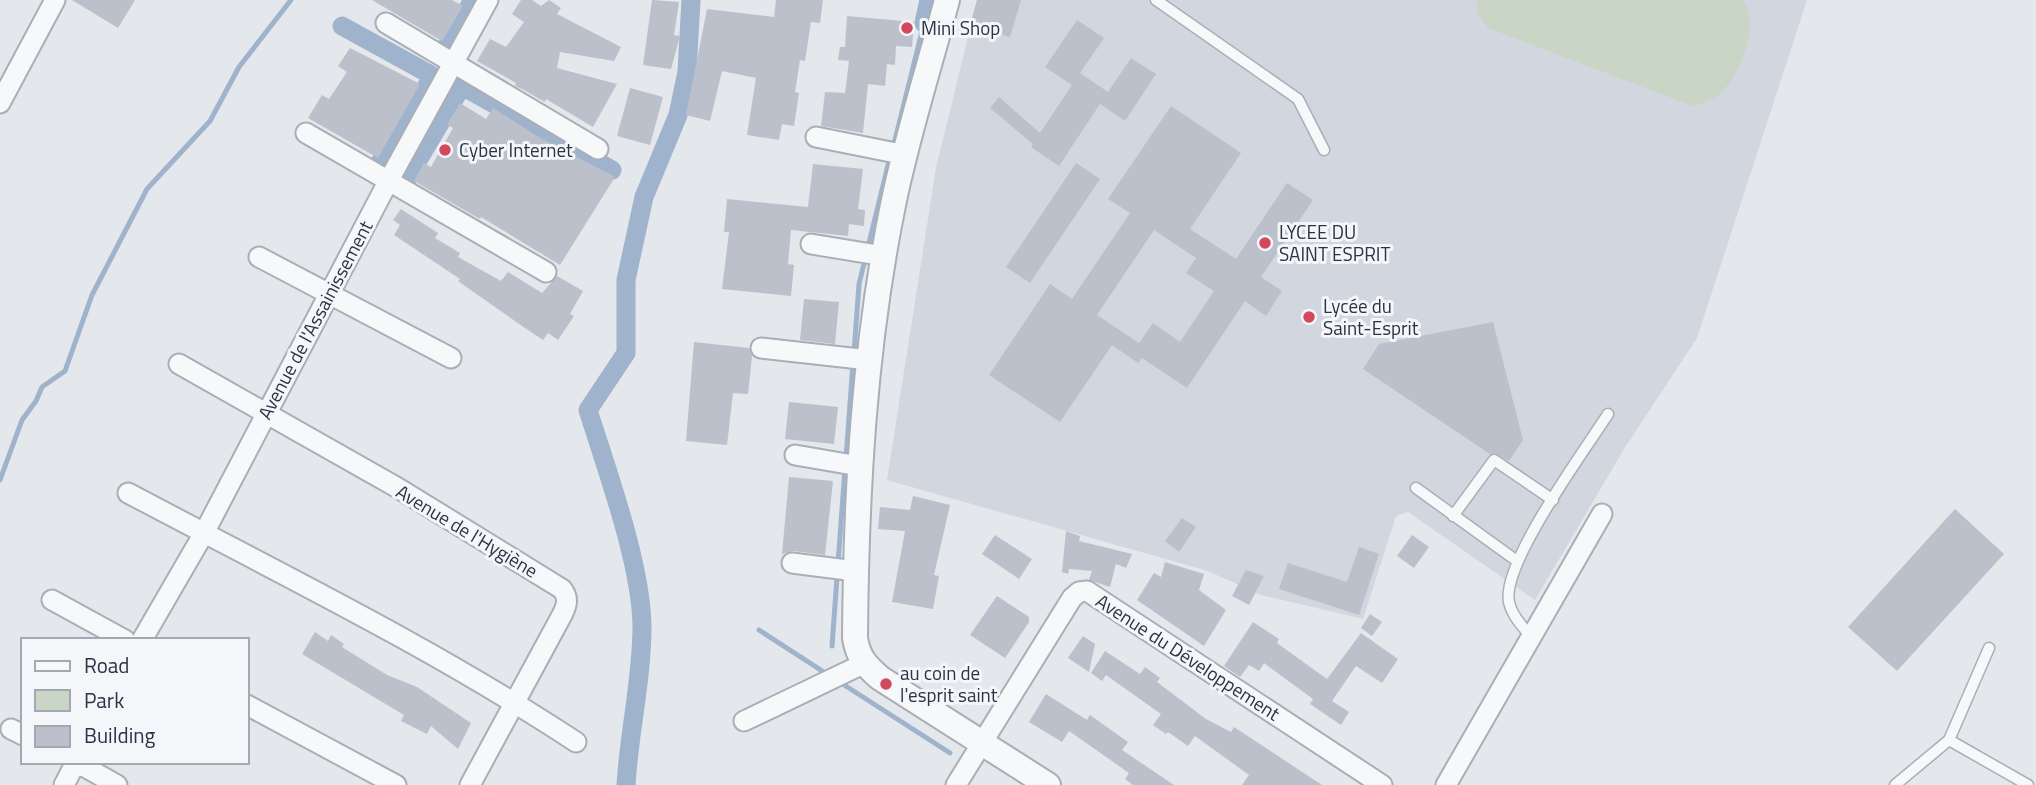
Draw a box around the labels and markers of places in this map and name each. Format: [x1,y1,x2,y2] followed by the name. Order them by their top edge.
[921,13,1000,42] place label: Mini Shop
[899,20,915,36] marker: Mini Shop
[459,135,573,164] place label: Cyber Internet
[437,142,453,158] marker: Cyber Internet
[1279,217,1391,268] place label: LYCEE DU SAINT ESPRIT
[1257,235,1273,251] marker: LYCEE DU SAINT ESPRIT
[1323,291,1419,342] place label: Lycée du Saint-Esprit
[1301,309,1317,325] marker: Lycée du Saint-Esprit
[900,658,998,709] place label: au coin de l'esprit saint
[878,676,894,692] marker: au coin de l'esprit saint

